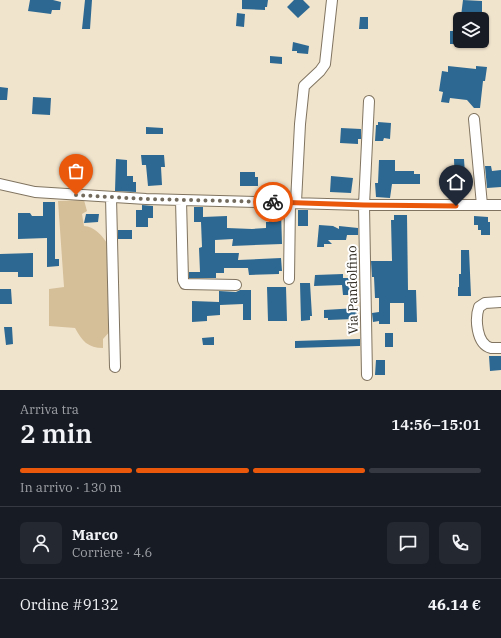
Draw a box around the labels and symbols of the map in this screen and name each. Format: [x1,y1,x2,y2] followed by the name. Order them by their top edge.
[59,154,93,195] pin
[439,165,473,206] pin
[253,182,293,222] courier
[343,245,362,335] street label: Via Pandolfino

